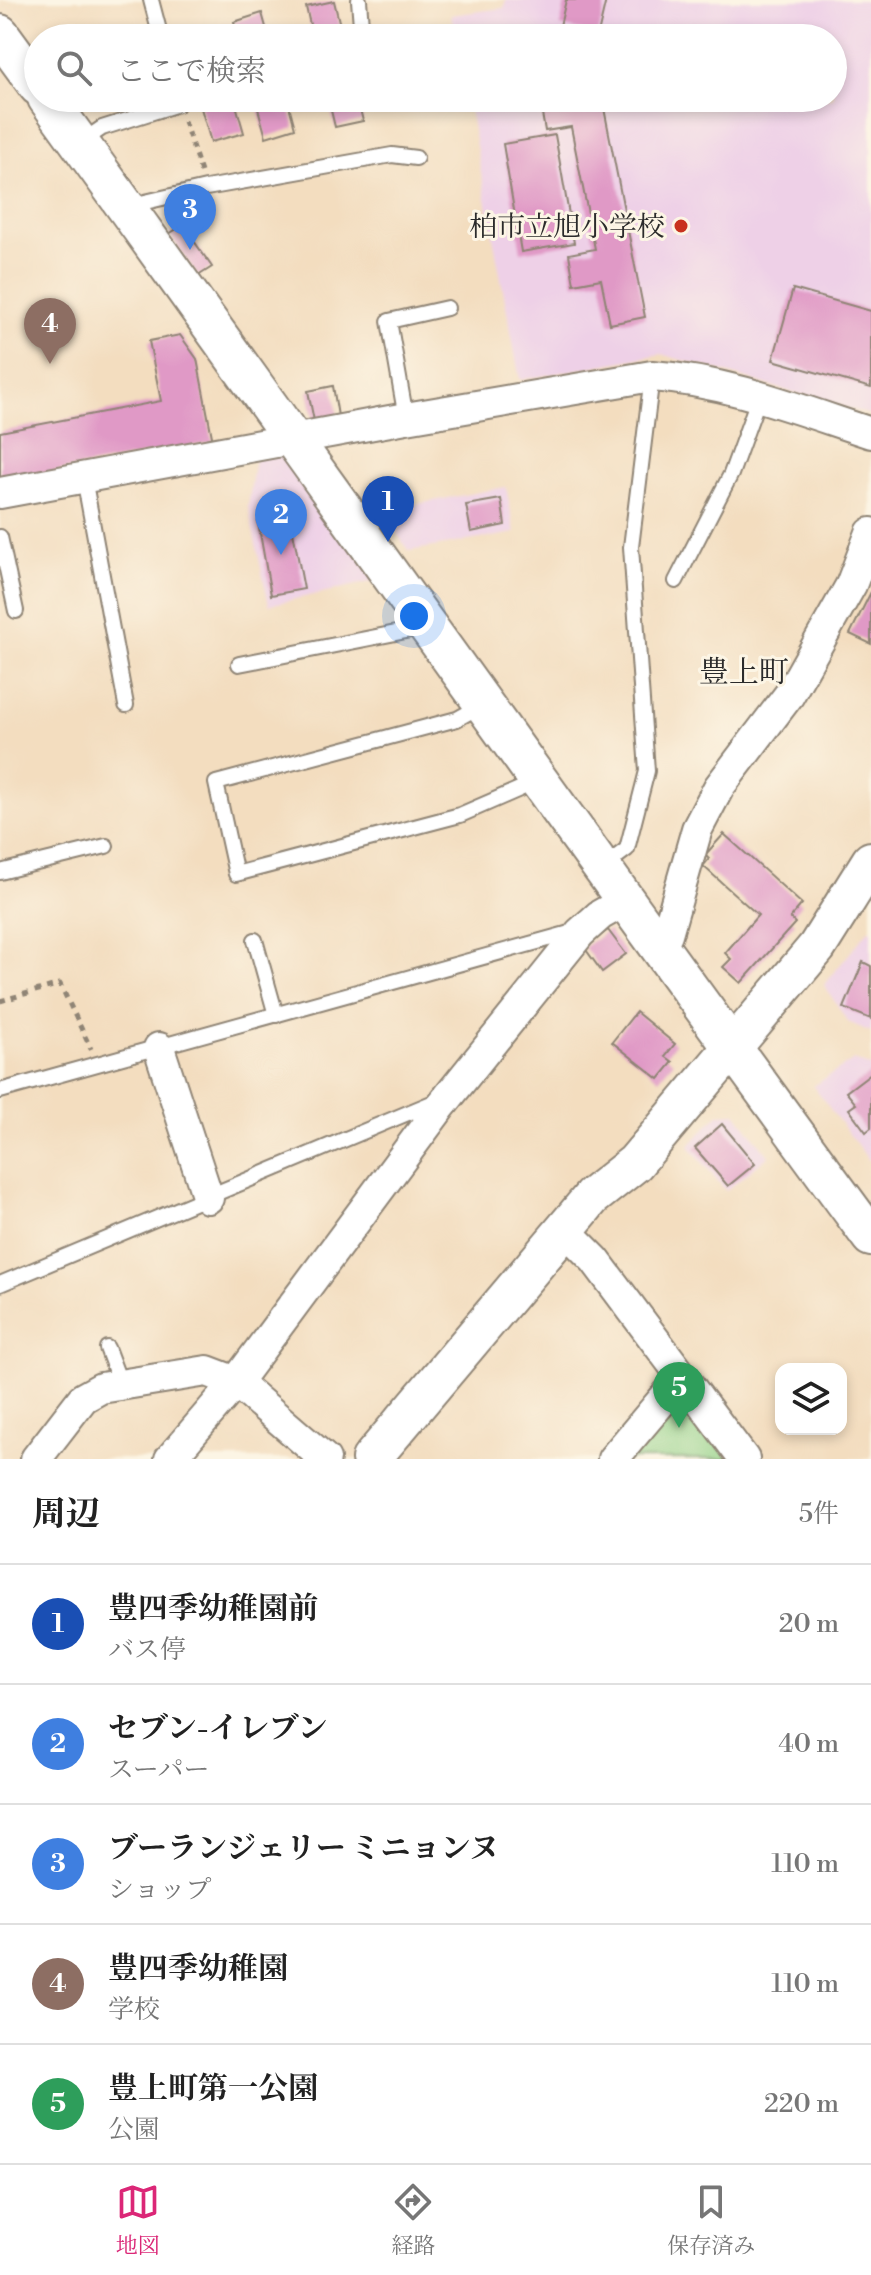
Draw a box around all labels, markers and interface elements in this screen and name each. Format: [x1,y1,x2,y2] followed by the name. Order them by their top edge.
[24,24,847,112] search box
[52,46,96,90] icon: search
[116,53,266,91] text: ここで検索
[164,184,216,250] pin: 3
[469,210,665,245] place label: 柏市立旭小学校
[672,217,690,235] marker: 柏市立旭小学校
[24,298,76,364] pin: 4
[362,476,414,542] pin: 1
[255,489,307,555] pin: 2
[394,596,434,636] your location
[699,654,789,692] district label: 豊上町
[653,1362,705,1428] pin: 5
[775,1363,847,1435] map controls
[775,1363,847,1435] button: layers
[32,1494,100,1536] text: 周辺
[799,1498,839,1530] text: 5件
[108,1590,318,1628] text: 豊四季幼稚園前
[52,1608,64,1640] text: 1
[779,1608,839,1640] text: 20 m
[108,1634,186,1666] text: バス停
[108,1710,327,1748] text: セブン-イレブン
[50,1728,66,1760] text: 2
[778,1728,839,1760] text: 40 m
[108,1754,209,1786] text: スーパー
[108,1830,499,1868] text: ブーランジェリー ミニョンヌ
[50,1848,66,1880] text: 3
[771,1848,839,1880] text: 110 m
[108,1874,211,1906] text: ショップ
[108,1950,288,1988] text: 豊四季幼稚園
[49,1968,67,2000] text: 4
[771,1968,839,2000] text: 110 m
[108,1994,160,2026] text: 学校
[108,2070,318,2108] text: 豊上町第一公園
[50,2088,66,2120] text: 5
[764,2088,839,2120] text: 220 m
[108,2114,160,2146] text: 公園
[116,2180,160,2260] tab: 地図
[391,2180,435,2260] tab: 経路
[667,2180,755,2260] tab: 保存済み

